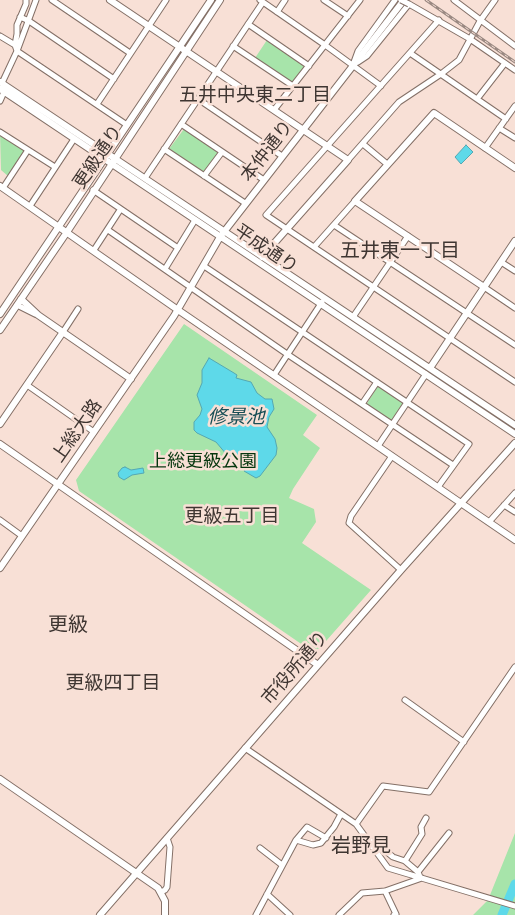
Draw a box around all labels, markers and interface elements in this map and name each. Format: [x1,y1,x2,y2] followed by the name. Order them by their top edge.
[179,84,331,106] district label: 五井中央東二丁目
[236,116,298,186] street label: 本仲通り
[69,121,127,193] street label: 更級通り
[230,220,302,278] street label: 平成通り
[340,239,460,263] district label: 五井東一丁目
[48,395,106,467] street label: 上総大路
[208,406,264,428] water label: 修景池
[149,451,257,473] park label: 上総更級公園
[185,505,279,527] district label: 更級五丁目
[48,613,88,637] district label: 更級
[257,627,333,709] street label: 市役所通り
[66,672,160,694] district label: 更級四丁目
[331,834,391,858] district label: 岩野見

